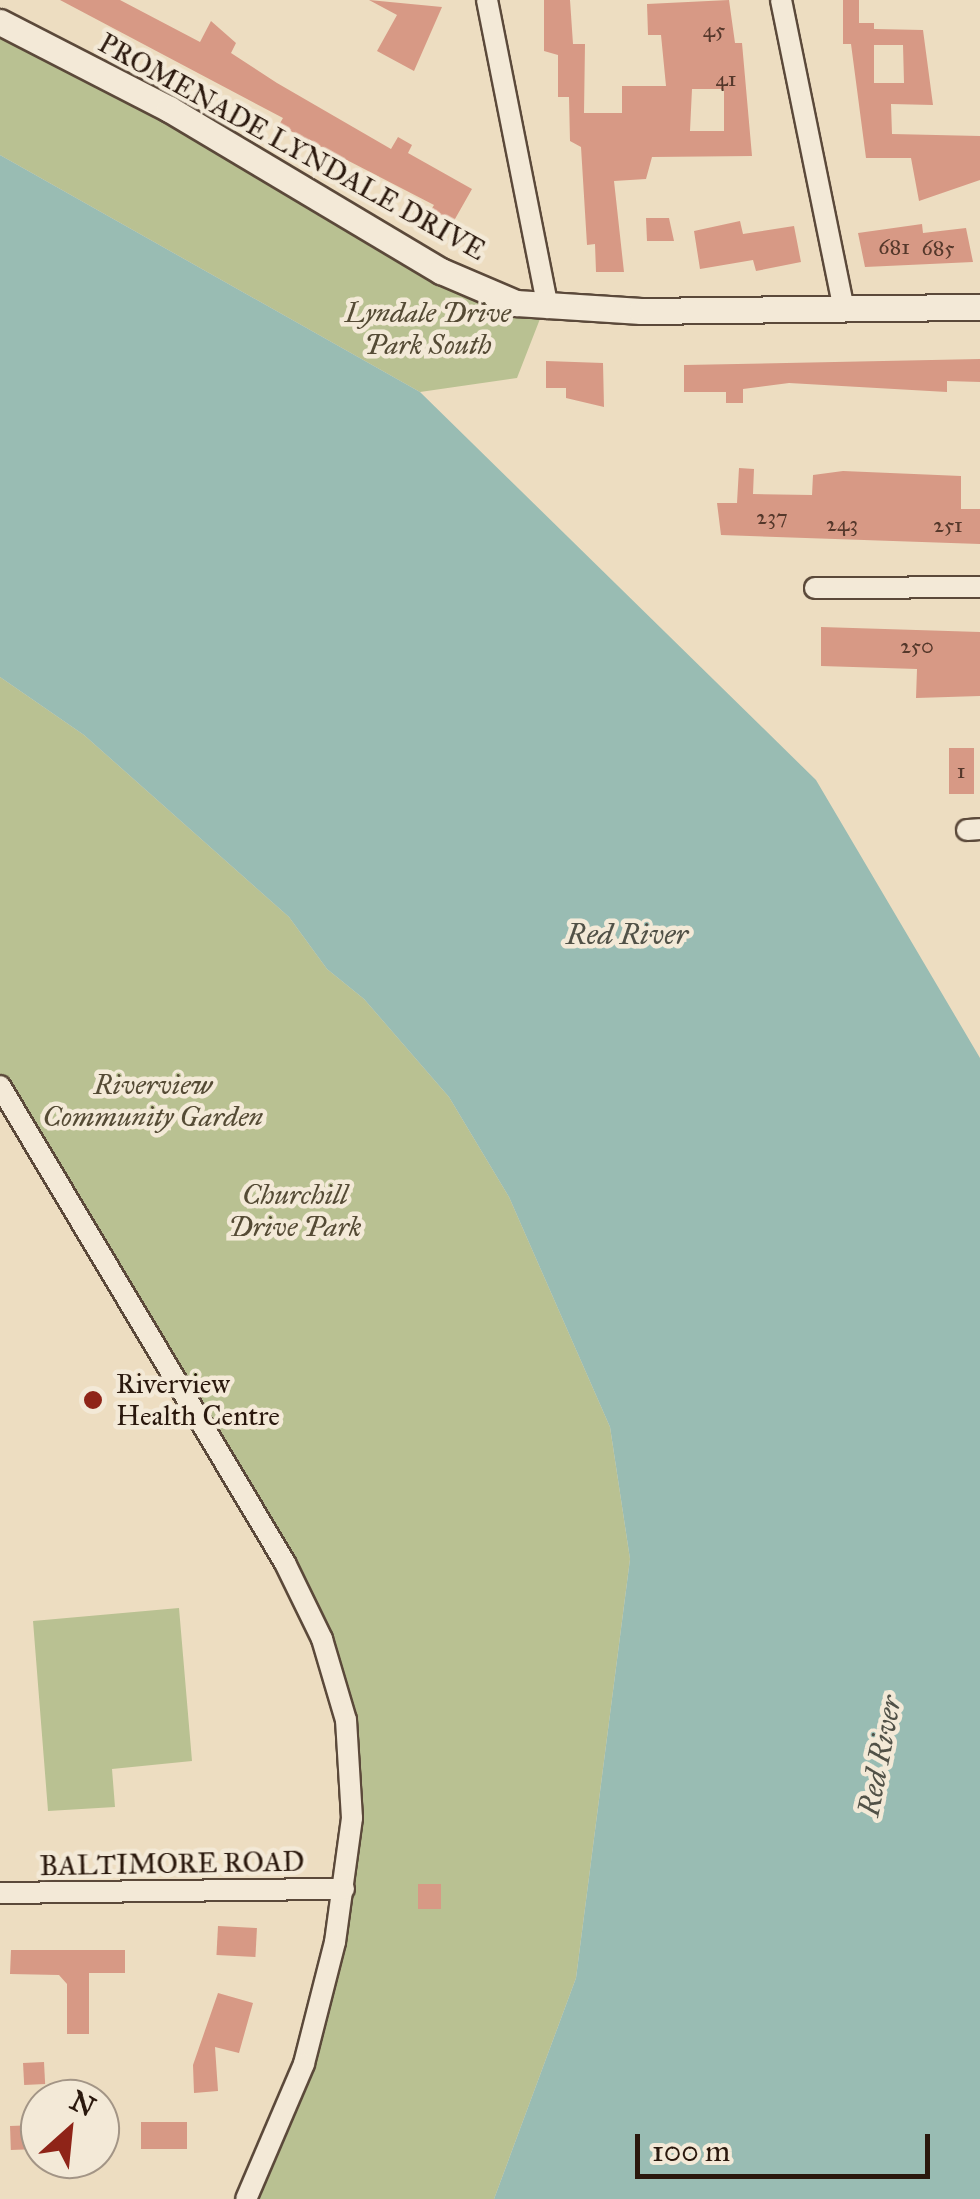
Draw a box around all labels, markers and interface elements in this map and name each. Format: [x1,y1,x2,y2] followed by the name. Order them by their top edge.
[703,17,725,43] house number: 45
[93,26,491,268] street label: PROMENADE LYNDALE DRIVE
[716,66,736,92] house number: 41
[878,234,910,260] house number: 681
[921,235,955,261] house number: 685
[345,296,511,362] park label: Lyndale Drive Park South
[756,504,788,530] house number: 237
[826,511,858,537] house number: 243
[933,512,963,538] house number: 251
[900,633,934,659] house number: 250
[957,758,965,784] house number: 1
[566,916,688,952] water label: Red River
[43,1068,263,1134] park label: Riverview Community Garden
[228,1178,362,1244] park label: Churchill Drive Park
[116,1367,280,1433] place label: Riverview Health Centre
[80,1387,106,1413] marker: Riverview Health Centre
[851,1693,909,1819] water label: Red River
[39,1845,305,1883] street label: BALTIMORE ROAD
[20,2079,120,2179] north arrow
[64,2083,101,2125] text: N
[640,2114,935,2176] scale bar
[652,2133,730,2169] text: 100 m

